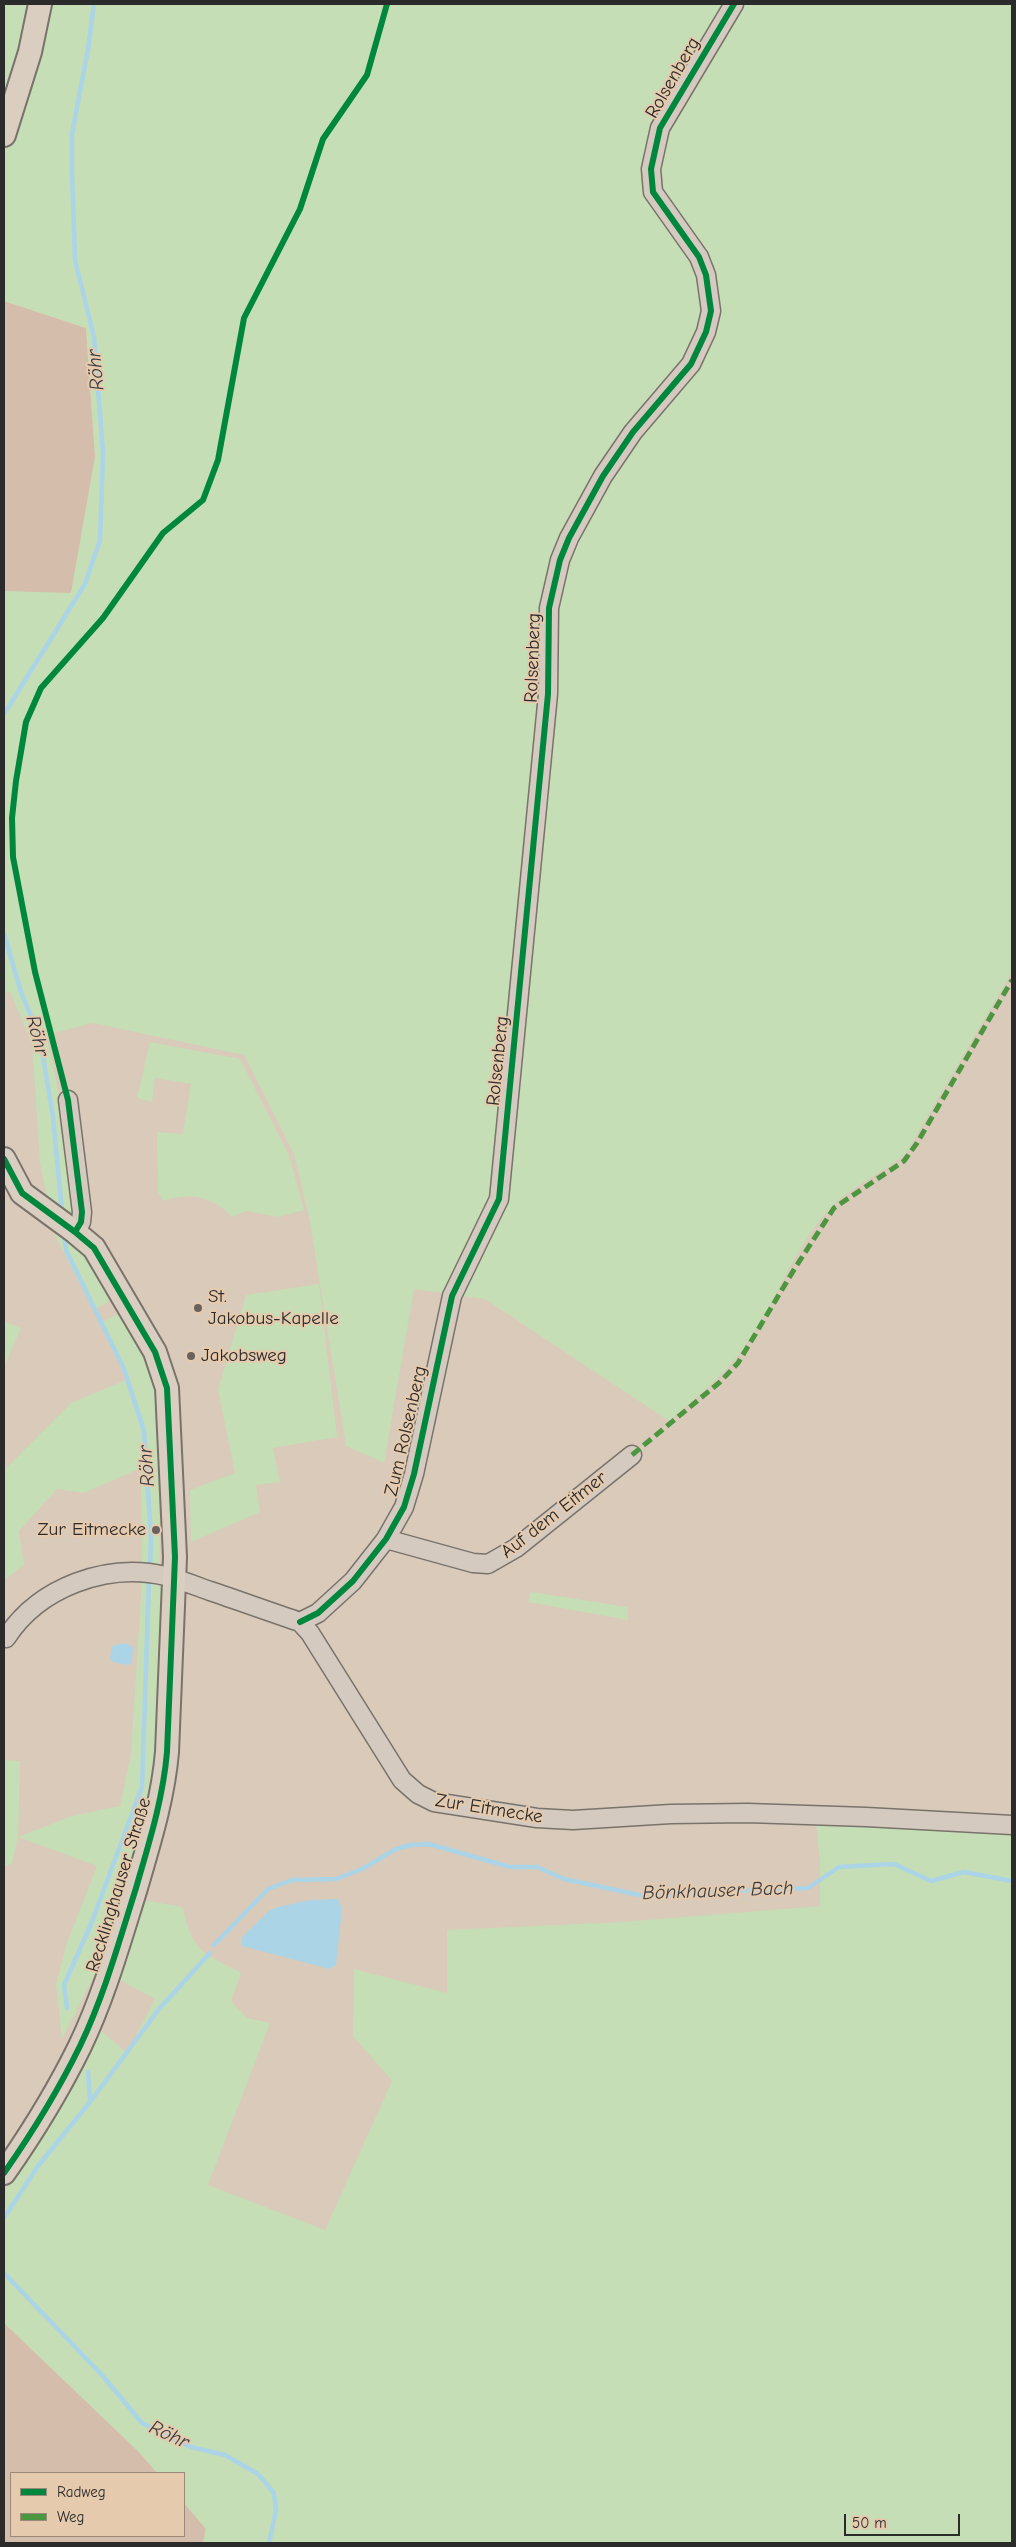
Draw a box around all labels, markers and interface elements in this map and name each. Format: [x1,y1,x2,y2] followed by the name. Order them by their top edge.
[641,33,705,123] street label: Rolsenberg
[82,348,110,392] water label: Röhr
[520,613,546,703] street label: Rolsenberg
[20,1013,54,1059] water label: Röhr
[482,1015,514,1107] street label: Rolsenberg
[208,1286,339,1330] place label: St. Jakobus-Kapelle
[192,1302,204,1314] marker: St. Jakobus-Kapelle
[201,1345,287,1367] place label: Jakobsweg
[185,1350,197,1362] marker: Jakobsweg
[380,1364,432,1498] street label: Zum Rolsenberg
[134,1445,160,1487] water label: Röhr
[497,1467,611,1563] street label: Auf dem Eitmer
[37,1519,146,1541] place label: Zur Eitmecke
[150,1524,162,1536] marker: Zur Eitmecke
[434,1789,544,1829] street label: Zur Eitmecke
[82,1795,156,1975] street label: Recklinghauser Straße
[642,1876,794,1906] water label: Bönkhauser Bach
[145,2415,193,2455] water label: Röhr
[10,2472,185,2537] legend
[57,2483,106,2501] text: Radweg
[846,2504,962,2536] scale bar
[57,2508,84,2526] text: Weg
[852,2514,887,2532] text: 50 m

